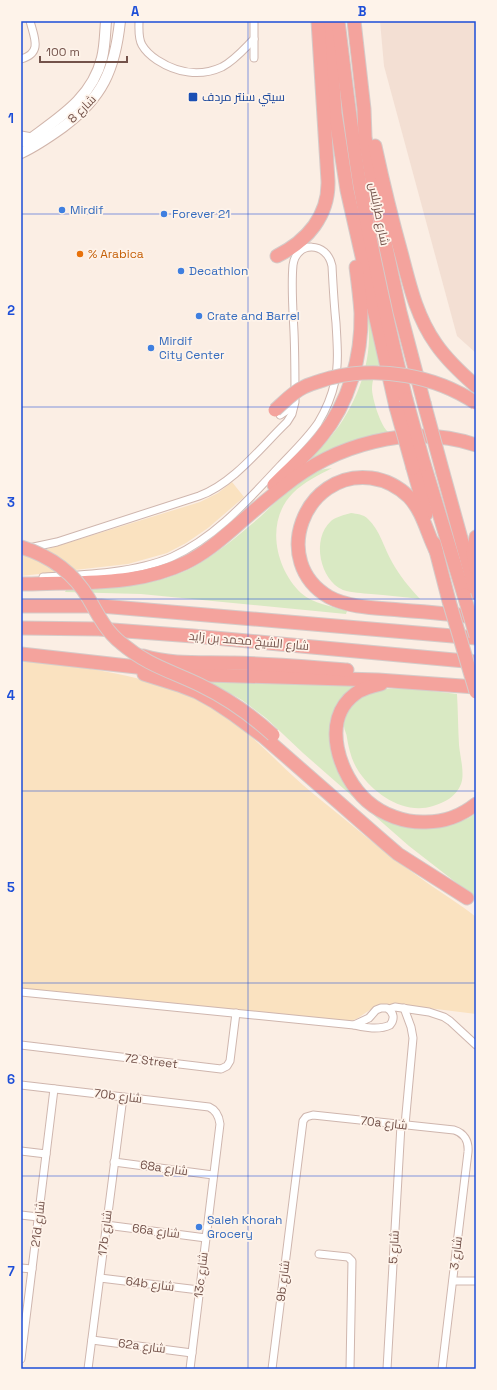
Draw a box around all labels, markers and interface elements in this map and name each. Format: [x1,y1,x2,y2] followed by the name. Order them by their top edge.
[131,3,140,20] text: A
[358,3,367,20] text: B
[40,38,127,64] scale bar
[46,44,80,60] text: 100 m
[202,89,285,107] place label: سيتي سنتر مردف
[64,91,100,127] street label: شارع 8
[187,91,199,103] marker: سيتي سنتر مردف
[8,110,14,127] text: 1
[365,181,393,247] street label: شارع طرابلس
[70,202,104,218] place label: Mirdif
[57,205,67,215] marker: Mirdif
[172,206,230,222] place label: Forever 21
[159,209,169,219] marker: Forever 21
[88,246,144,262] place label: % Arabica
[75,249,85,259] marker: % Arabica
[189,263,248,279] place label: Decathlon
[176,266,186,276] marker: Decathlon
[7,302,15,319] text: 2
[207,308,300,324] place label: Crate and Barrel
[194,311,204,321] marker: Crate and Barrel
[159,333,225,363] place label: Mirdif City Center
[146,343,156,353] marker: Mirdif City Center
[7,494,15,511] text: 3
[188,628,310,654] street label: شارع الشيخ محمد بن زايد
[7,687,15,704] text: 4
[7,879,15,896] text: 5
[123,1050,179,1072] street label: 72 Street
[7,1071,15,1088] text: 6
[93,1085,143,1107] street label: 70b شارع
[359,1113,409,1133] street label: 70a شارع
[139,1157,189,1179] street label: 68a شارع
[27,1200,49,1248] street label: 21d شارع
[94,1209,116,1257] street label: 17b شارع
[207,1212,282,1242] place label: Saleh Khorah Grocery
[131,1220,181,1242] street label: 66a شارع
[194,1222,204,1232] marker: Saleh Khorah Grocery
[385,1230,403,1264] street label: شارع 5
[446,1235,466,1271] street label: شارع 3
[190,1251,212,1299] street label: 13c شارع
[273,1259,293,1303] street label: 9b شارع
[7,1263,15,1280] text: 7
[125,1273,175,1295] street label: 64b شارع
[117,1335,167,1357] street label: 62a شارع

